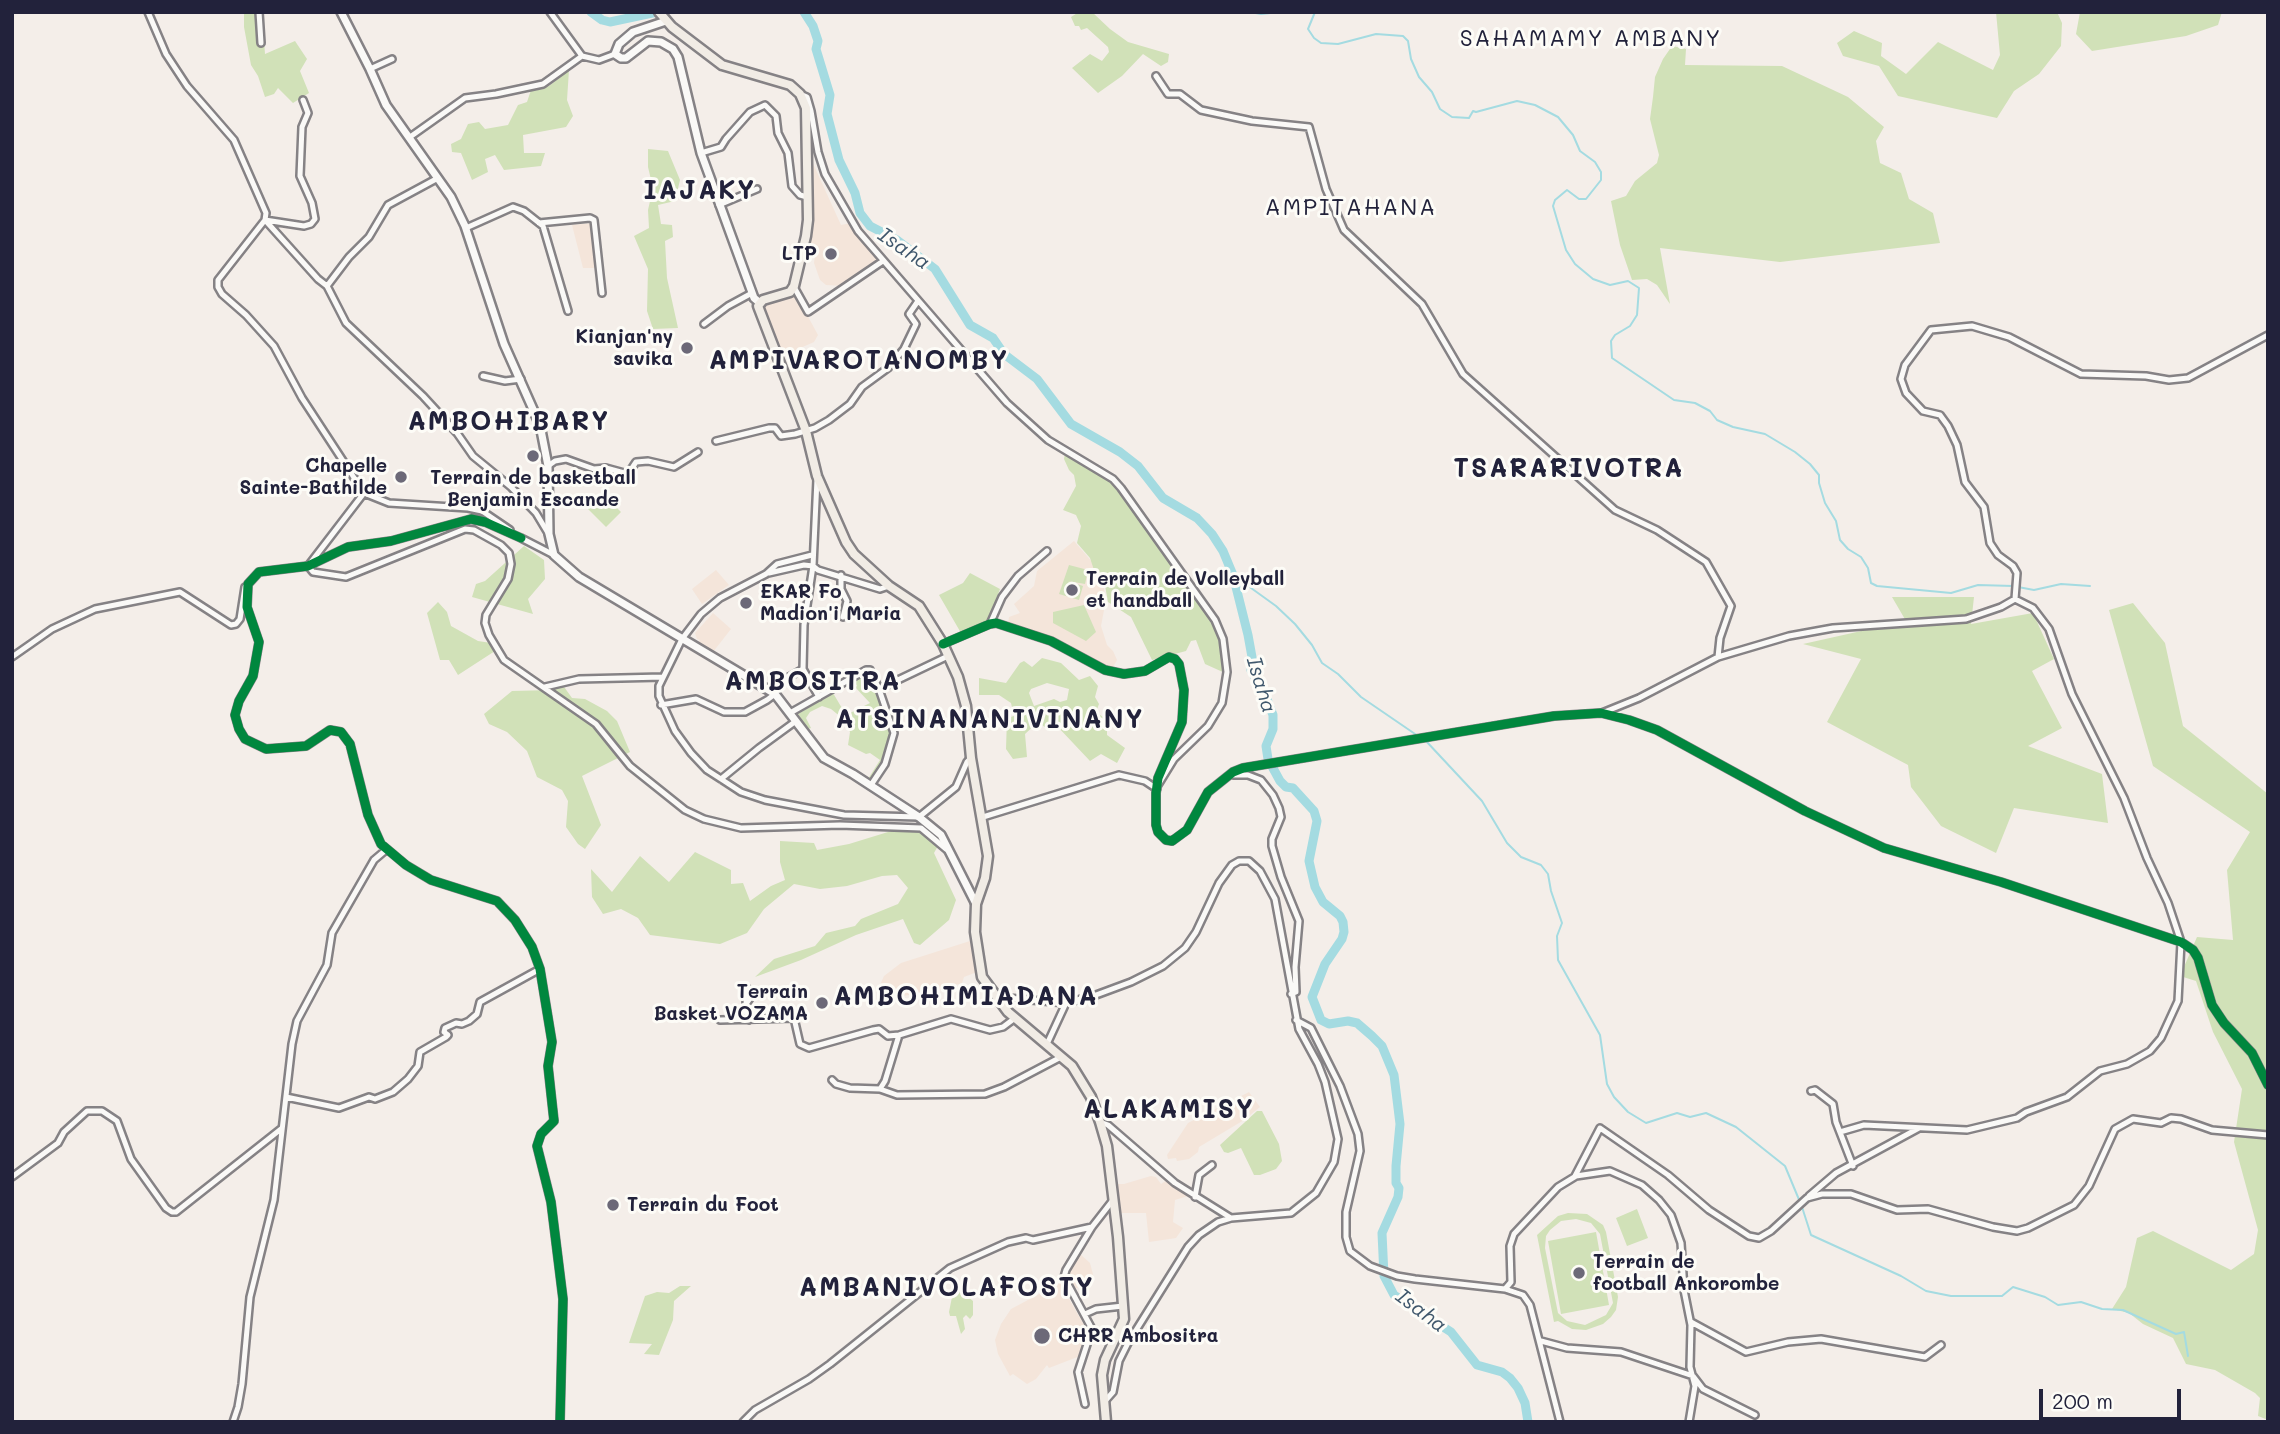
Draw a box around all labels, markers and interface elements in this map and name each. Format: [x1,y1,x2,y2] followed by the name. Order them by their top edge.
[1462,25,1720,53] district label: SAHAMAMY AMBANY
[644,175,756,207] district label: IAJAKY
[1266,194,1436,222] district label: AMPITAHANA
[873,223,935,275] water label: Isaha
[782,243,817,265] place label: LTP
[823,246,839,262] marker: LTP
[576,326,673,370] place label: Kianjan'ny savika
[679,340,695,356] marker: Kianjan'ny savika
[711,345,1007,377] district label: AMPIVAROTANOMBY
[409,406,609,438] district label: AMBOHIBARY
[525,448,541,464] marker: Terrain de basketball Benjamin Escande
[1455,453,1683,485] district label: TSARARIVOTRA
[239,455,387,499] place label: Chapelle Sainte-Bathilde
[430,467,636,511] place label: Terrain de basketball Benjamin Escande
[393,469,409,485] marker: Chapelle Sainte-Bathilde
[1086,568,1284,612] place label: Terrain de Volleyball et handball
[760,581,901,625] place label: EKAR Fo Madion'i Maria
[1064,582,1080,598] marker: Terrain de Volleyball et handball
[738,595,754,611] marker: EKAR Fo Madion'i Maria
[1241,654,1281,716] water label: Isaha
[726,666,900,698] district label: AMBOSITRA
[838,704,1142,736] district label: ATSINANANIVINANY
[654,981,808,1025] place label: Terrain Basket VOZAMA
[835,981,1097,1013] district label: AMBOHIMIADANA
[814,995,830,1011] marker: Terrain Basket VOZAMA
[1084,1094,1254,1126] district label: ALAKAMISY
[627,1194,779,1216] place label: Terrain du Foot
[605,1197,621,1213] marker: Terrain du Foot
[1593,1251,1779,1295] place label: Terrain de football Ankorombe
[1571,1265,1587,1281] marker: Terrain de football Ankorombe
[801,1272,1093,1304] district label: AMBANIVOLAFOSTY
[1390,1284,1452,1338] water label: Isaha
[1058,1325,1218,1347] place label: CHRR Ambositra
[1032,1326,1052,1346] marker: CHRR Ambositra
[2042,1374,2184,1418] scale bar
[2052,1387,2113,1414] text: 200 m

